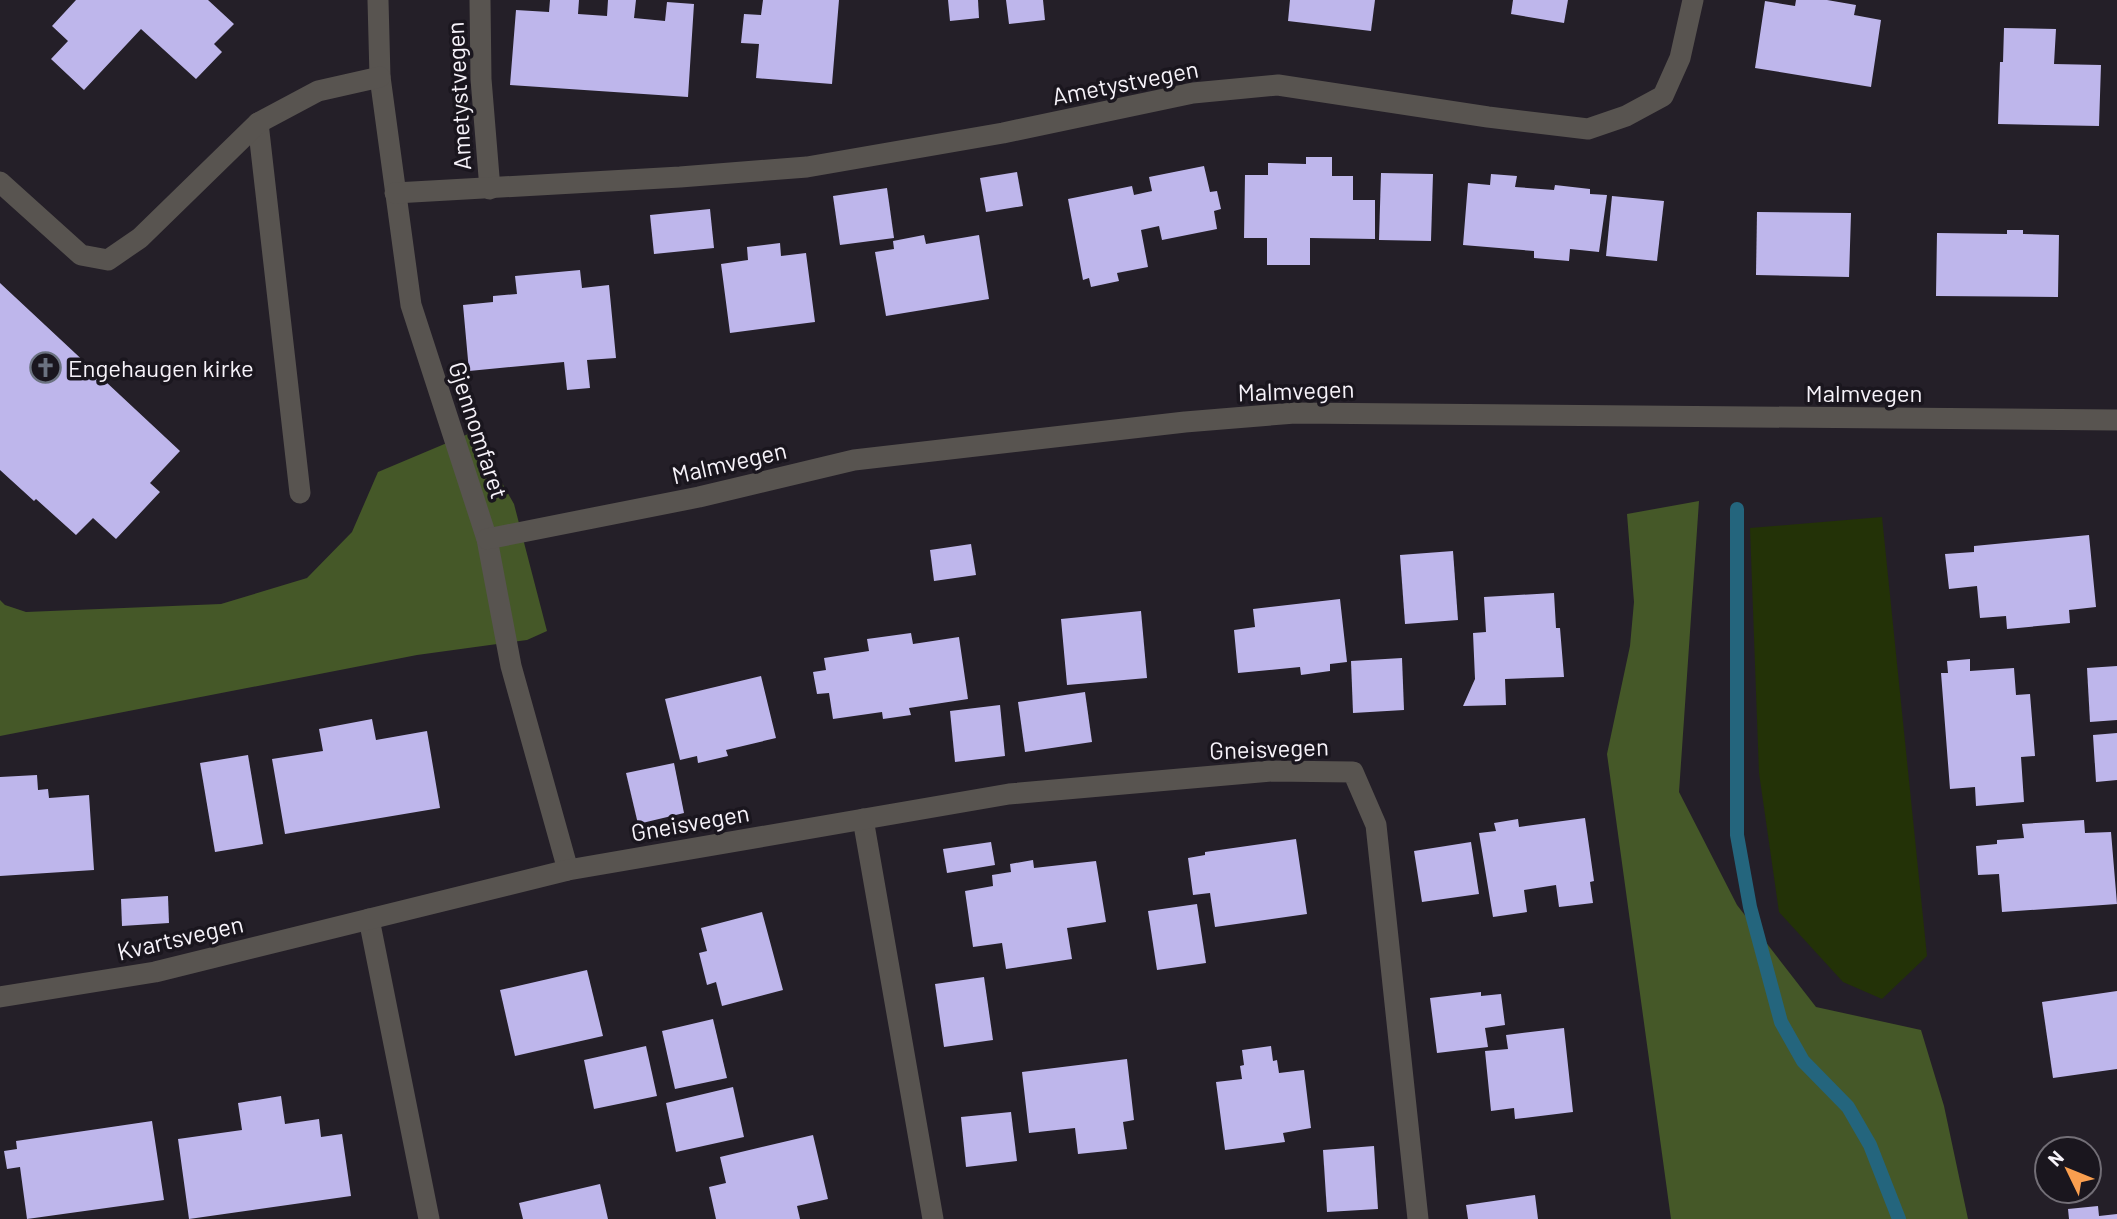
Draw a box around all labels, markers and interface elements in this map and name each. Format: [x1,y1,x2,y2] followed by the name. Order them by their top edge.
[440,21,476,171] street label: Ametystvegen
[1049,54,1201,110] street label: Ametystvegen
[28,350,62,384] church icon: Engehaugen kirke
[68,353,254,382] place label: Engehaugen kirke
[443,358,515,502] street label: Gjennomfaret
[1237,373,1355,407] street label: Malmvegen
[1806,378,1922,407] street label: Malmvegen
[669,435,789,489] street label: Malmvegen
[1209,731,1329,765] street label: Gneisvegen
[629,797,751,847] street label: Gneisvegen
[114,908,246,966] street label: Kvartsvegen
[2033,1135,2103,1205] north arrow
[2042,1146,2068,1171] text: N

